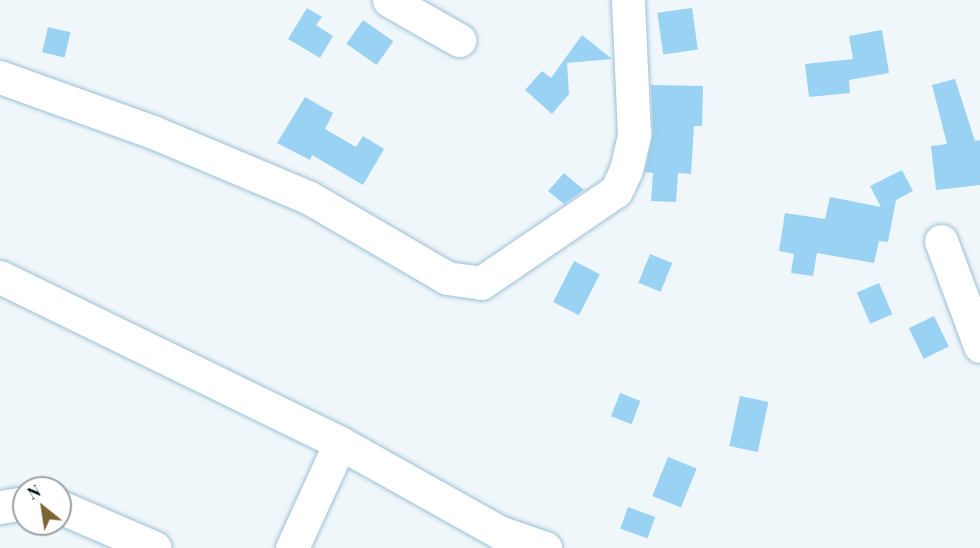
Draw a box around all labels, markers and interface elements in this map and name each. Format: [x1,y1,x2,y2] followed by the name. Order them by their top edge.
[12,476,72,536] north arrow
[23,480,44,504] text: N

